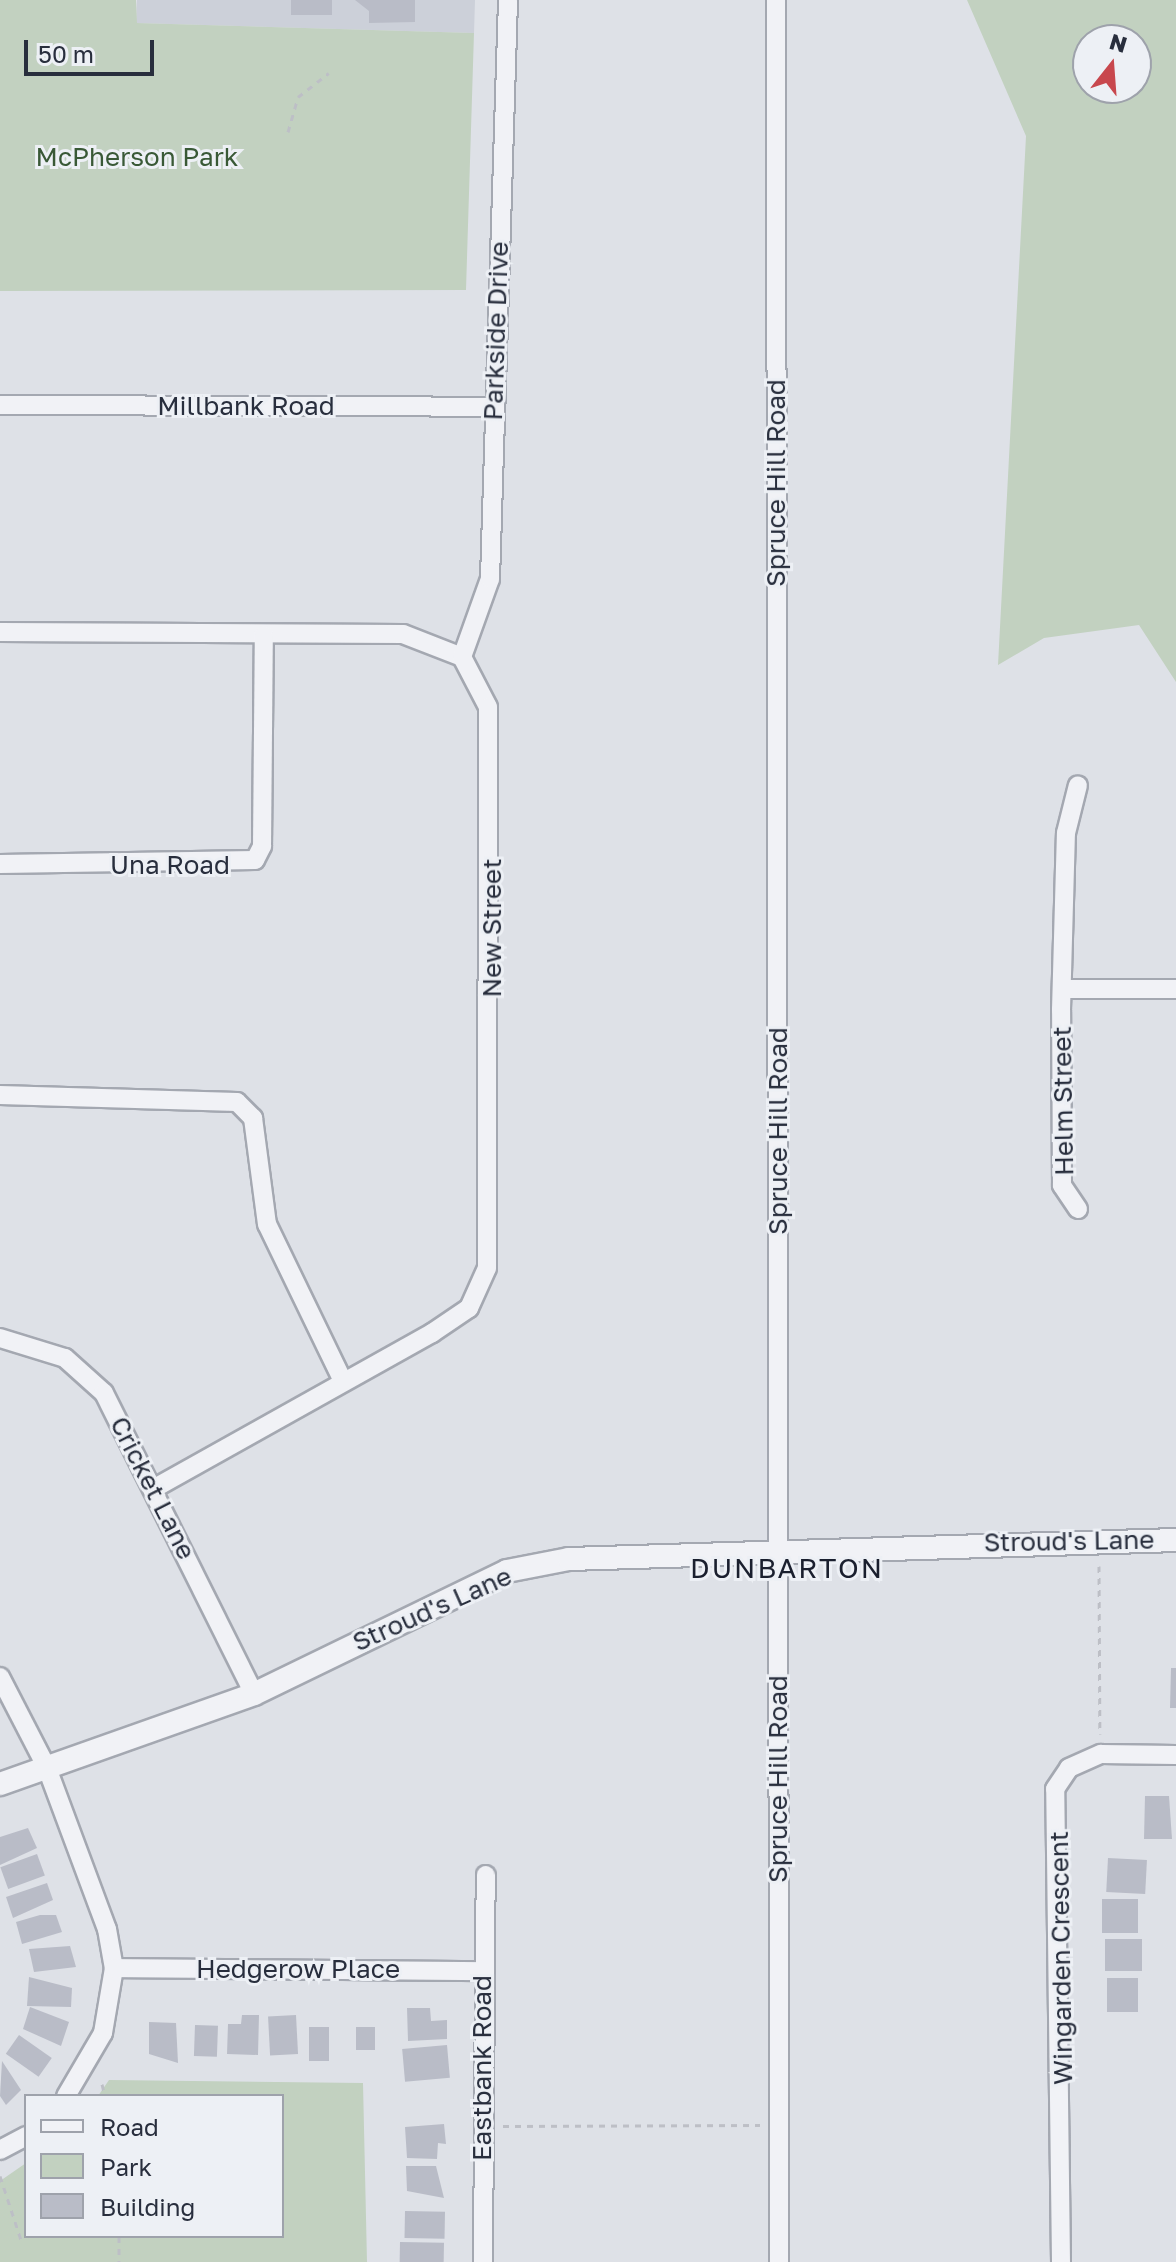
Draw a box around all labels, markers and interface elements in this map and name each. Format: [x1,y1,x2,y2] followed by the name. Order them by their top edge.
[28,24,158,74] scale bar
[1072,24,1152,104] north arrow
[1107,27,1131,58] text: N
[38,39,94,68] text: 50 m
[36,141,238,173] park label: McPherson Park
[477,241,515,421] street label: Parkside Drive
[760,379,792,587] street label: Spruce Hill Road
[157,390,335,422] street label: Millbank Road
[110,849,230,881] street label: Una Road
[476,858,508,998] street label: New Street
[1046,1026,1080,1176] street label: Helm Street
[762,1027,794,1235] street label: Spruce Hill Road
[104,1411,202,1565] street label: Cricket Lane
[983,1524,1155,1558] street label: Stroud's Lane
[690,1551,884,1585] district label: DUNBARTON
[348,1560,516,1658] street label: Stroud's Lane
[762,1675,794,1883] street label: Spruce Hill Road
[1043,1831,1079,2085] street label: Wingarden Crescent
[196,1953,400,1985] street label: Hedgerow Place
[466,1975,498,2161] street label: Eastbank Road
[24,2094,284,2238] legend
[100,2112,159,2141] text: Road
[100,2152,152,2181] text: Park
[100,2192,195,2221] text: Building

